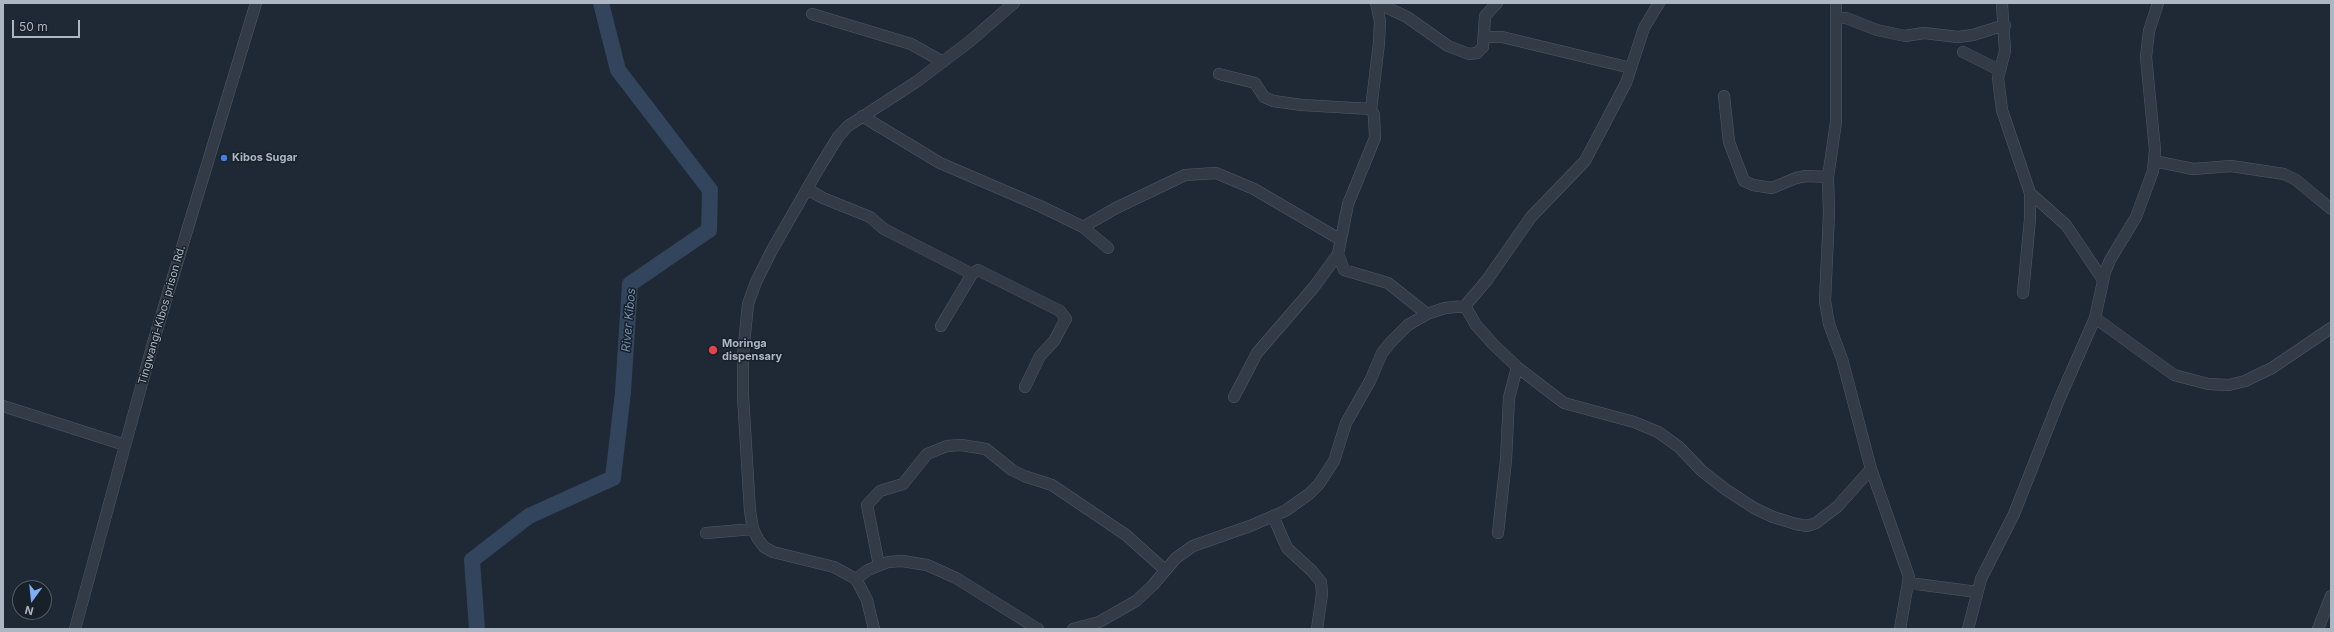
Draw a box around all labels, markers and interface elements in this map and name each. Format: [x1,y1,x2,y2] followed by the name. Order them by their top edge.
[14,12,82,38] scale bar
[19,19,48,34] text: 50 m
[232,151,297,165] place label: Kibos Sugar
[219,153,229,163] marker: Kibos Sugar
[136,244,188,386] street label: Tingwangi-Kibos prison Rd.
[619,287,639,353] water label: River Kibos
[722,337,782,363] place label: Moringa dispensary
[707,344,719,356] marker: Moringa dispensary
[12,580,52,620] north arrow
[23,603,35,618] text: N

